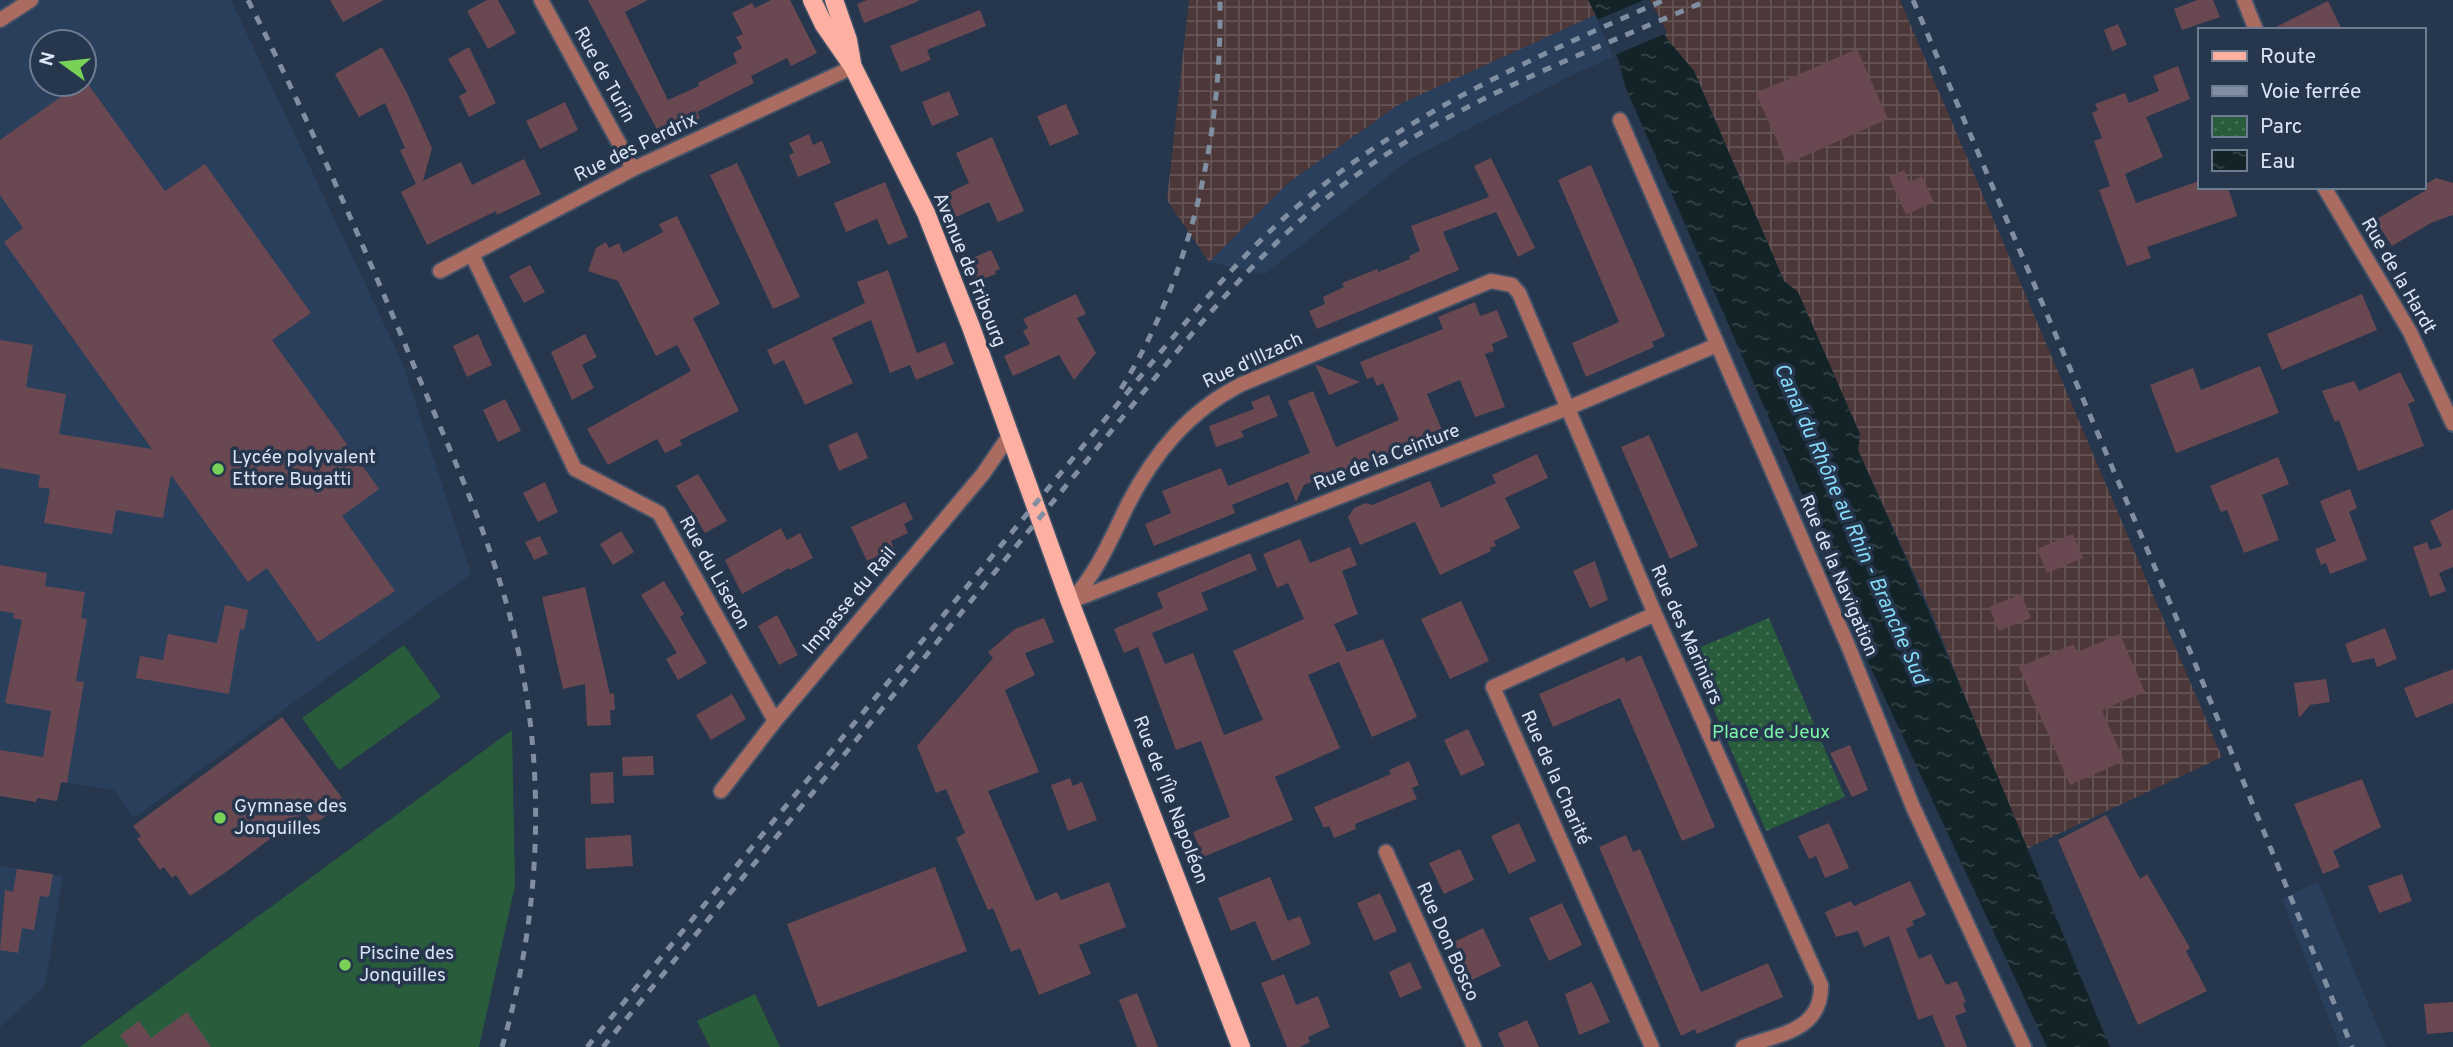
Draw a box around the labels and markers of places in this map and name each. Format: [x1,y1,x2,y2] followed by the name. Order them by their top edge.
[232,446,376,492] place label: Lycée polyvalent Ettore Bugatti
[210,461,226,477] marker: Lycée polyvalent Ettore Bugatti
[234,795,347,841] place label: Gymnase des Jonquilles
[212,810,228,826] marker: Gymnase des Jonquilles
[359,942,454,988] place label: Piscine des Jonquilles
[337,957,353,973] marker: Piscine des Jonquilles

